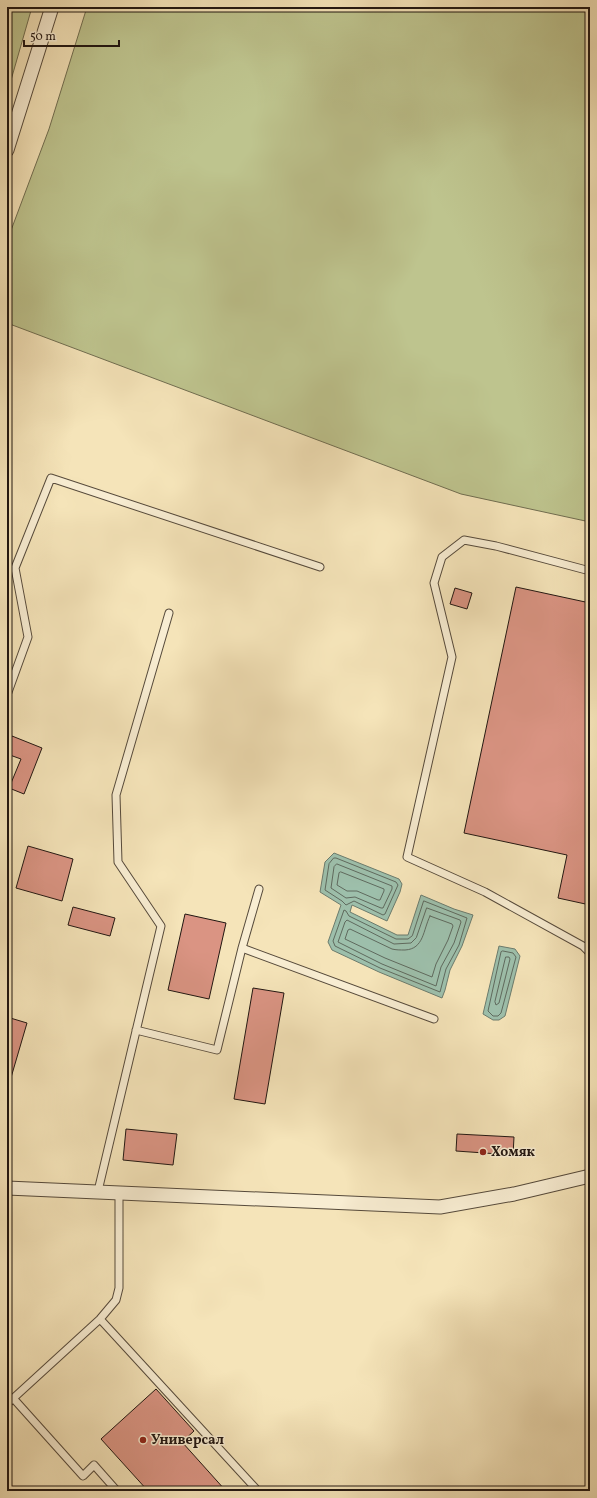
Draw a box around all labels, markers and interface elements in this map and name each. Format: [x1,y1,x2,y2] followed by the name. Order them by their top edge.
[24,22,119,48] scale bar
[30,29,56,45] text: 50 m
[491,1143,536,1162] place label: Хомяк
[478,1147,488,1157] marker: Хомяк
[151,1431,224,1450] place label: Универсал
[138,1435,148,1445] marker: Универсал

